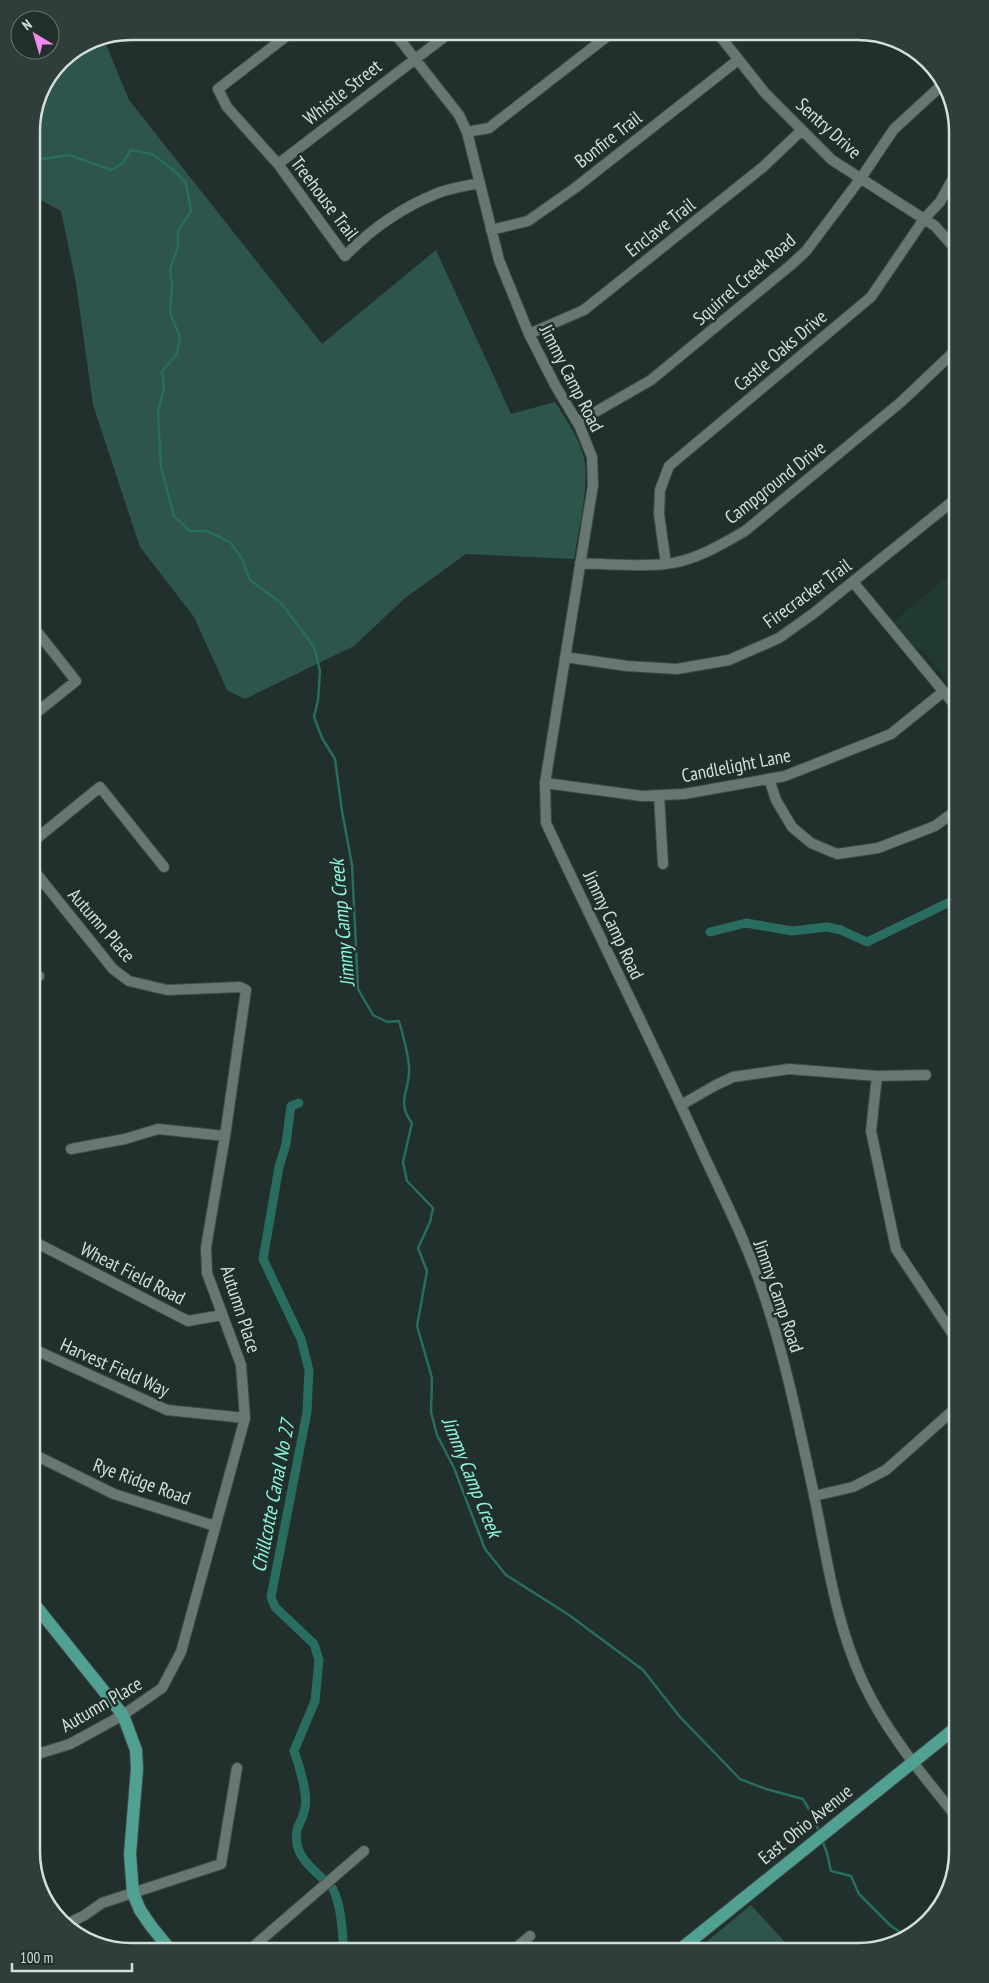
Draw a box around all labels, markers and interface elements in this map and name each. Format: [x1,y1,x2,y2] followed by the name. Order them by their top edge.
[10,10,60,60] north arrow
[18,15,36,34] text: N
[298,54,386,130] street label: Whistle Street
[791,92,867,164] street label: Sentry Drive
[570,105,647,173] street label: Bonfire Trail
[286,151,365,245] street label: Treehouse Trail
[620,192,700,262] street label: Enclave Trail
[688,228,800,330] street label: Squirrel Creek Road
[728,304,832,396] street label: Castle Oaks Drive
[534,319,609,436] street label: Jimmy Camp Road
[720,435,830,529] street label: Campground Drive
[758,553,856,633] street label: Firecracker Trail
[679,743,793,787] street label: Candlelight Lane
[323,856,361,989] water label: Jimmy Camp Creek
[578,866,650,983] street label: Jimmy Camp Road
[63,883,141,967] street label: Autumn Place
[76,1236,190,1310] street label: Wheat Field Road
[748,1236,809,1355] street label: Jimmy Camp Road
[216,1262,266,1356] street label: Autumn Place
[57,1332,174,1402] street label: Harvest Field Way
[436,1412,509,1543] water label: Jimmy Camp Creek
[245,1415,301,1574] water label: Chillcotte Canal No 27
[90,1452,194,1510] street label: Rye Ridge Road
[56,1671,146,1737] street label: Autumn Place
[753,1779,857,1869] street label: East Ohio Avenue
[12,1940,132,1972] scale bar
[20,1948,53,1967] text: 100 m

